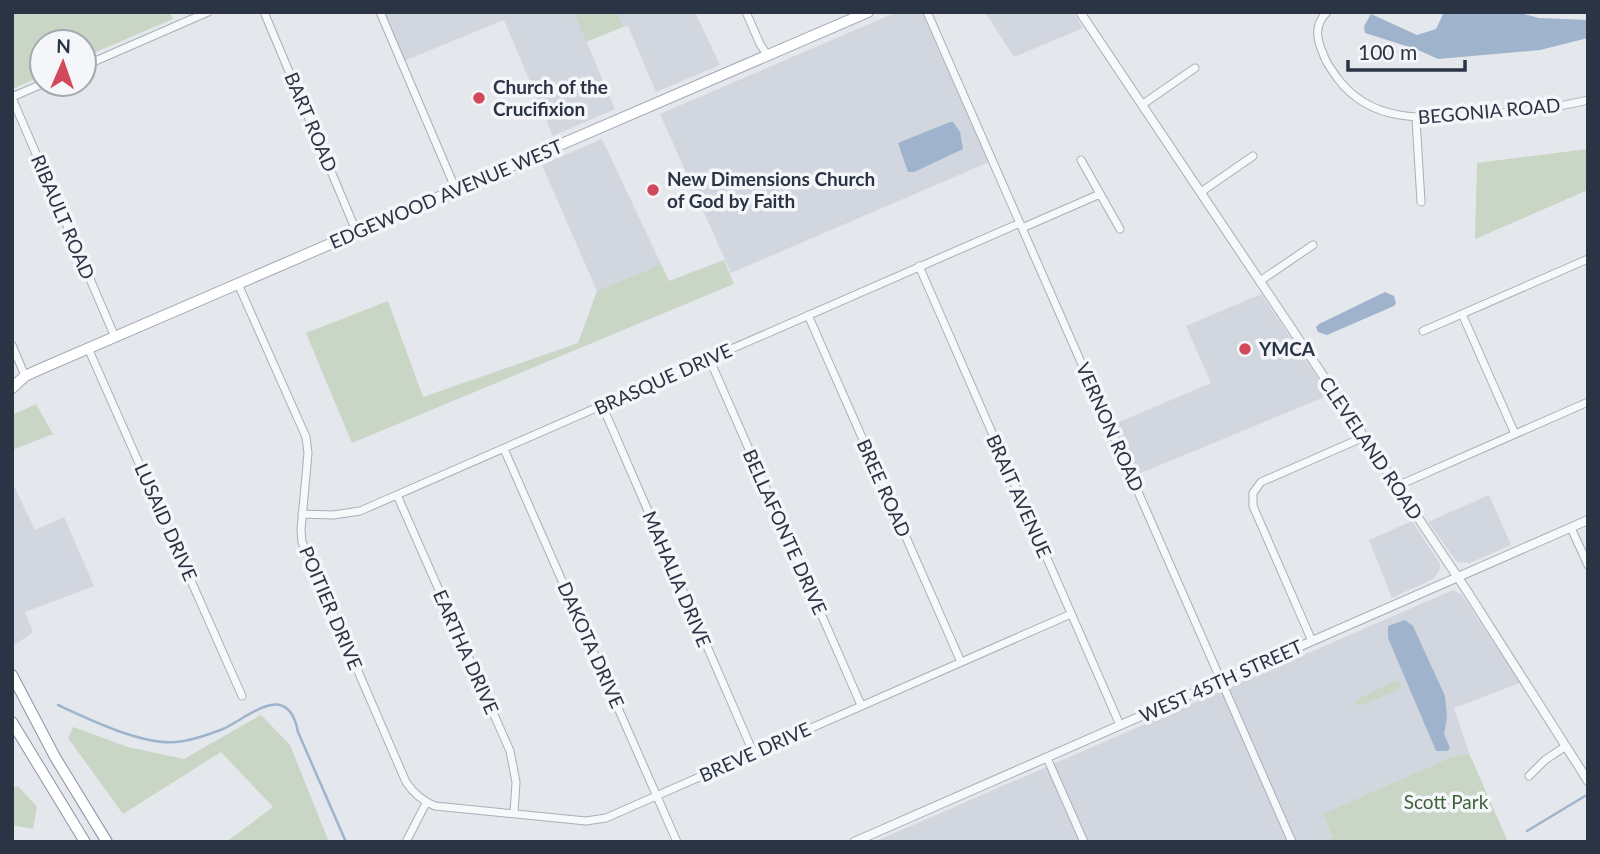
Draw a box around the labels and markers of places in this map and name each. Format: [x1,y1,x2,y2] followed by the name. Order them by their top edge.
[493,75,608,120] place label: Church of the Crucifixion
[471,90,487,106] marker: Church of the Crucifixion
[667,167,875,212] place label: New Dimensions Church of God by Faith
[645,182,661,198] marker: New Dimensions Church of God by Faith
[1258,337,1316,360] place label: YMCA
[1237,341,1253,357] marker: YMCA

